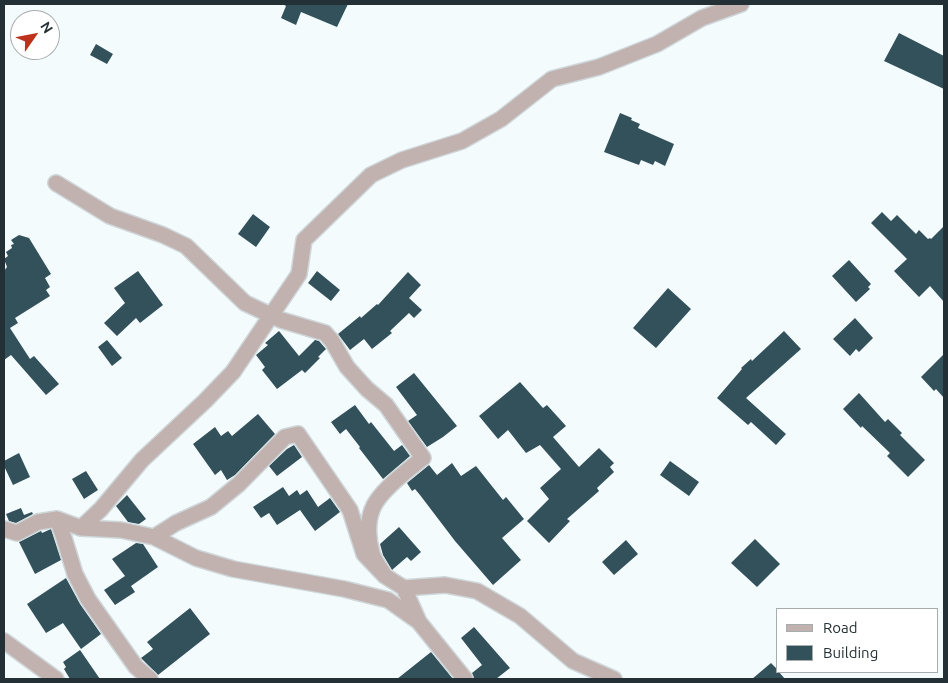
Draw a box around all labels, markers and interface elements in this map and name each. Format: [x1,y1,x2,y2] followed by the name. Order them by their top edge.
[10,10,60,60] north arrow
[37,19,56,36] text: N
[776,608,938,673] legend
[823,619,858,636] text: Road
[823,644,878,661] text: Building

